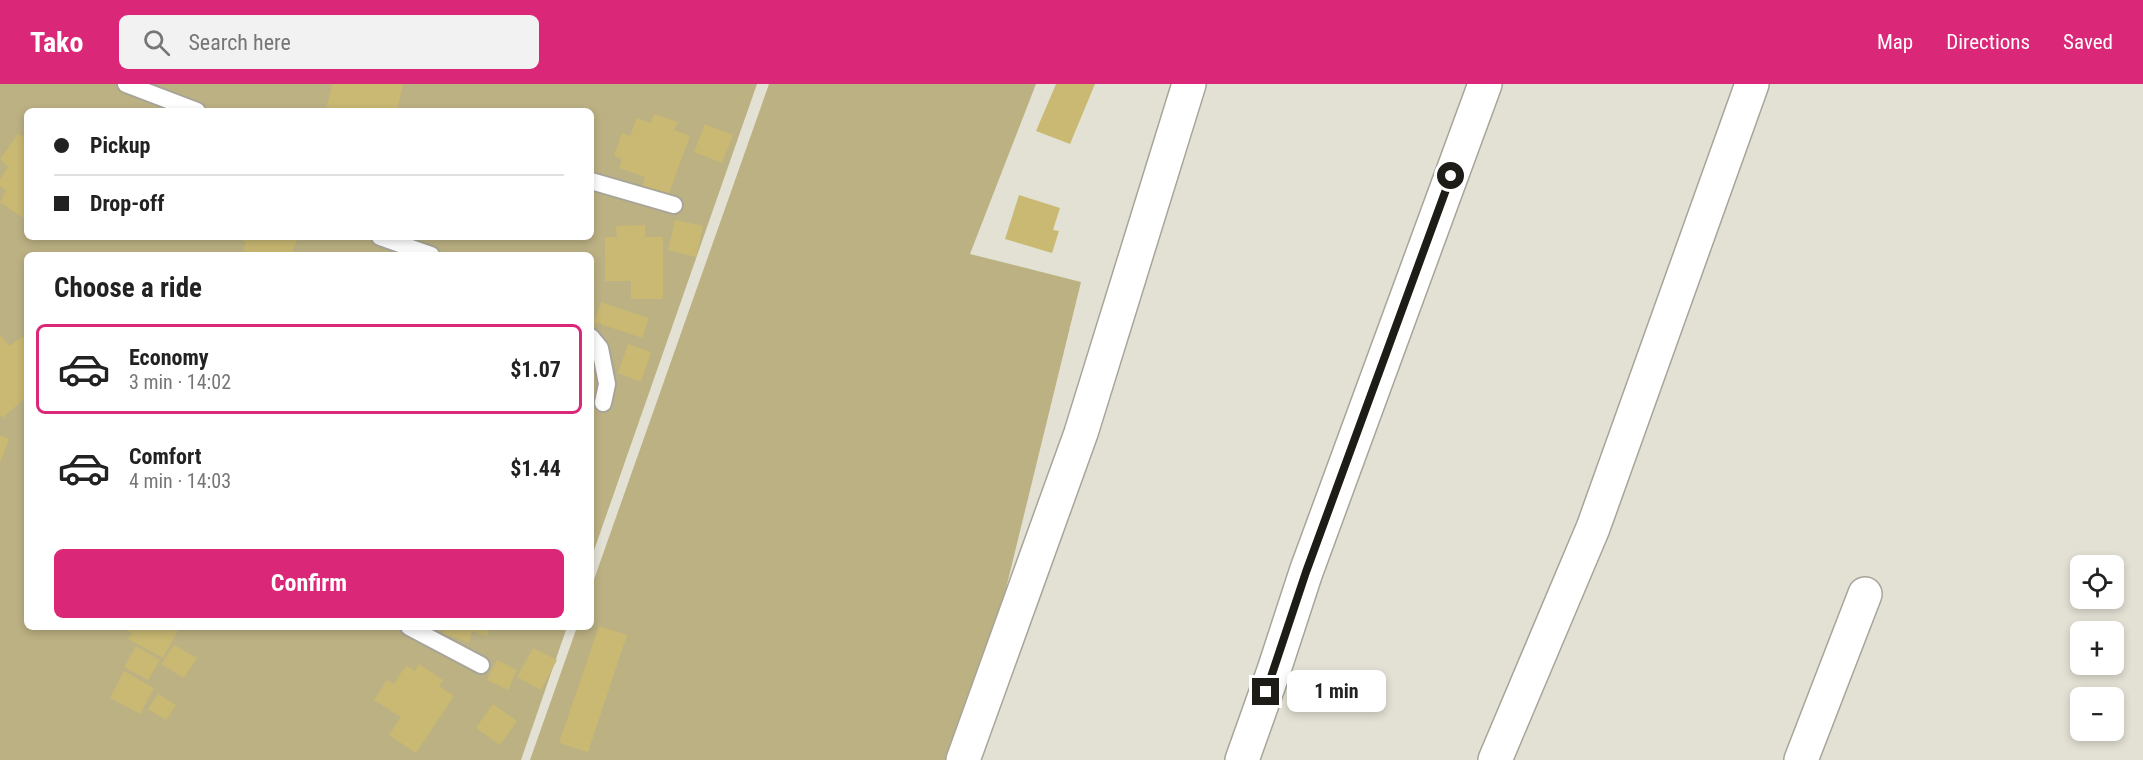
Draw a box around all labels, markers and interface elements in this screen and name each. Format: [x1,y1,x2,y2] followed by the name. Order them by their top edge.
[119,15,539,69] search box
[30,26,83,59] text: Tako
[140,26,173,59] icon: search
[188,30,291,55] text: Search here
[1877,30,1913,54] text: Map
[1946,30,2030,54] text: Directions
[2063,30,2113,54] text: Saved
[90,133,150,158] text: Pickup
[1437,162,1464,189] route start
[90,191,164,216] text: Drop-off
[54,272,202,304] text: Choose a ride
[57,342,111,396] icon: car
[129,345,209,370] text: Economy
[510,357,561,382] text: $1.07
[129,370,231,394] text: 3 min · 14:02
[57,441,111,495] icon: car
[129,444,202,469] text: Comfort
[510,456,561,481] text: $1.44
[129,469,231,493] text: 4 min · 14:03
[54,549,564,618] button: Confirm
[2070,555,2124,741] map controls
[2070,555,2124,609] button: locate
[2070,621,2124,675] button: +
[1287,671,1386,713] callout: 1 min
[1252,678,1279,705] route end
[1314,679,1359,703] text: 1 min
[2070,687,2124,741] button: −

